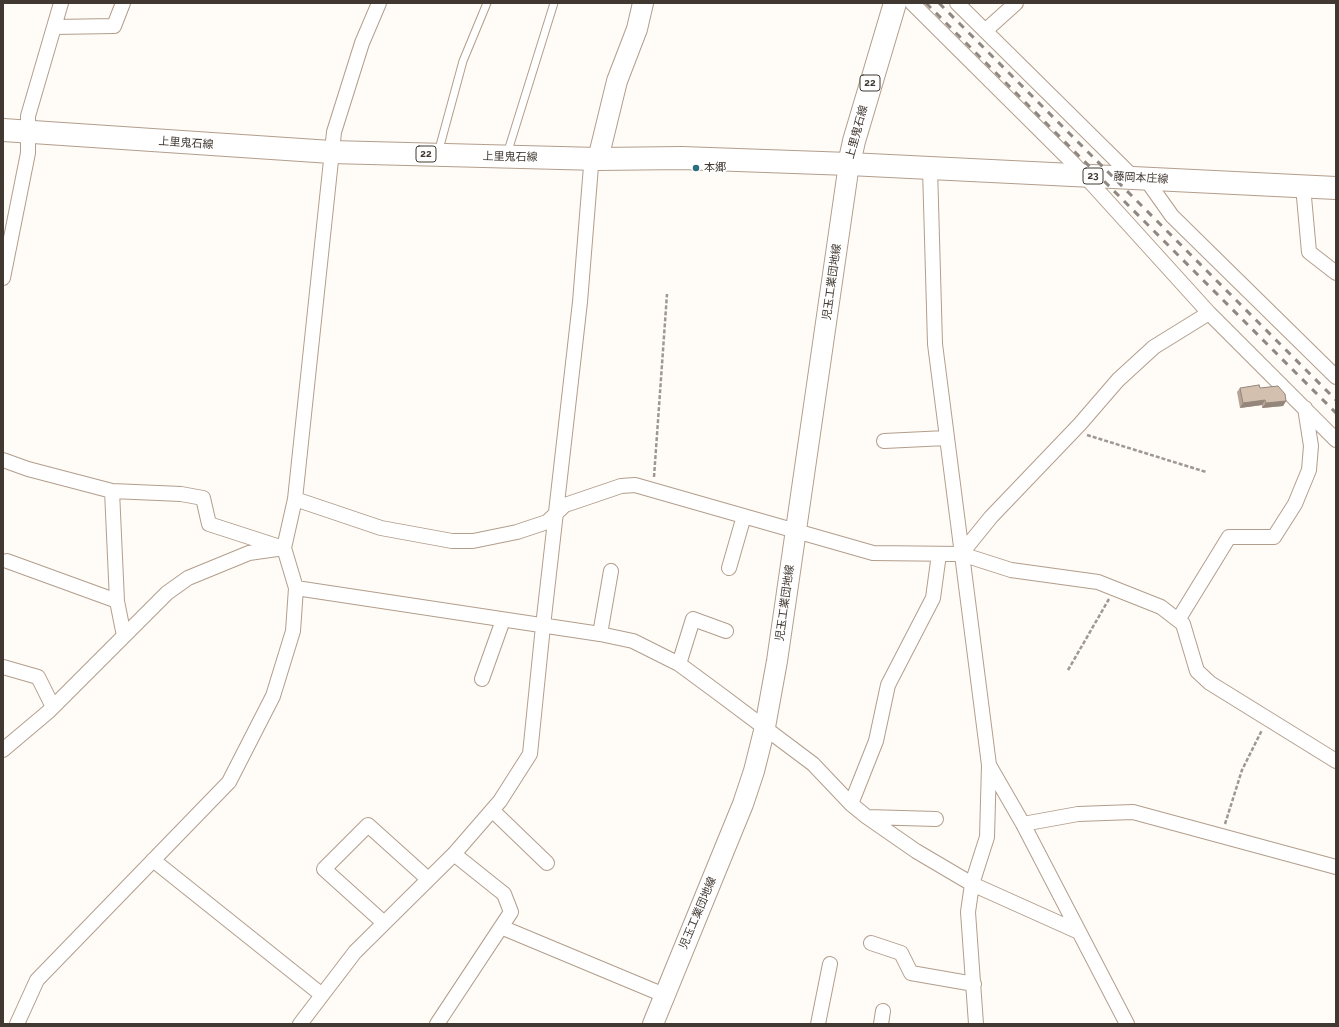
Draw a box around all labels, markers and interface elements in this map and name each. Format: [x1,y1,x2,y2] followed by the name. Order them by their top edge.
[860,75,880,91] road number: 22
[844,104,870,160] street label: 上里鬼石線
[158,134,214,152] street label: 上里鬼石線
[416,146,436,162] road number: 22
[482,150,538,164] street label: 上里鬼石線
[704,161,726,175] place label: 本郷
[691,163,701,173] marker: 本郷
[1083,168,1103,184] road number: 23
[1113,170,1169,186] street label: 藤岡本庄線
[820,243,844,321] street label: 児玉工業団地線
[773,564,797,642] street label: 児玉工業団地線
[677,875,719,951] street label: 児玉工業団地線

